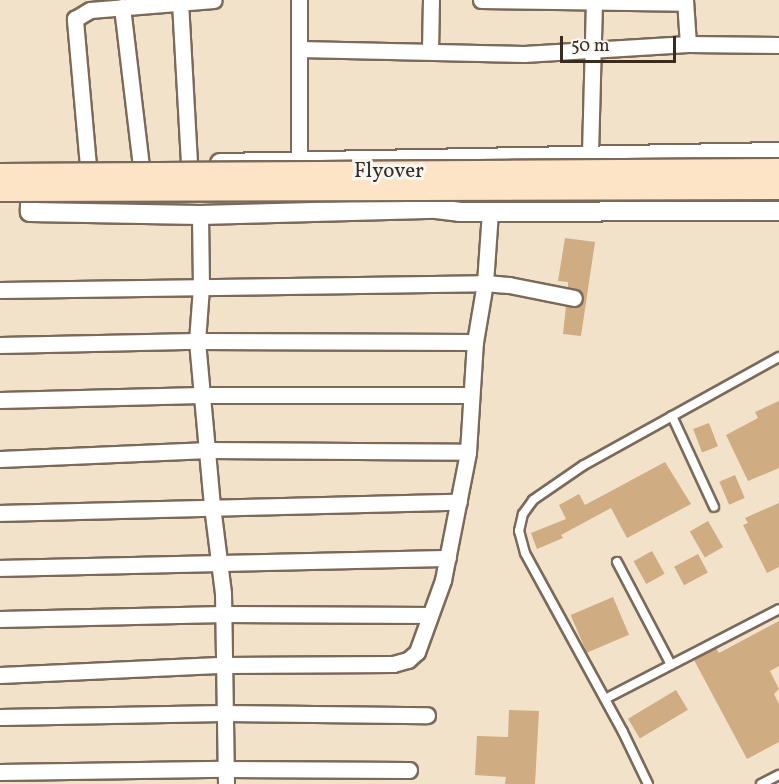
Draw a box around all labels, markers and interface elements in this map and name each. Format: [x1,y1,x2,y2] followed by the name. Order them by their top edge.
[563,24,678,62] scale bar
[571,34,610,59] text: 50 m
[354,159,424,185] street label: Flyover

